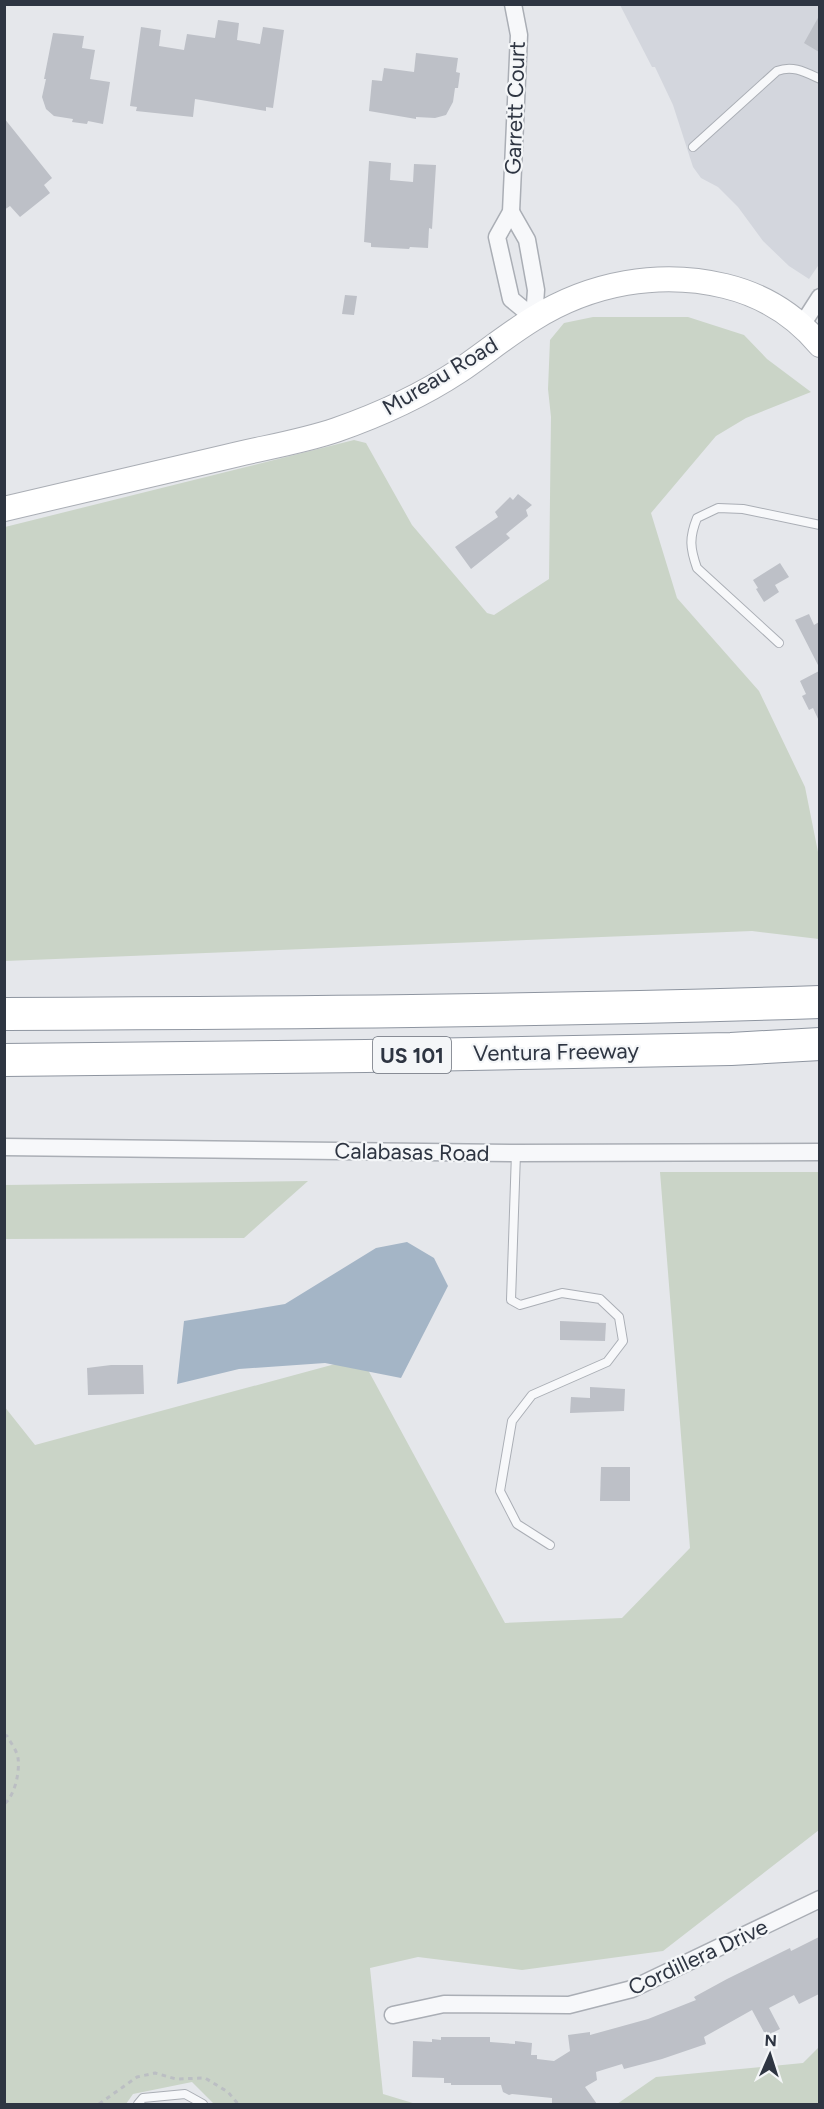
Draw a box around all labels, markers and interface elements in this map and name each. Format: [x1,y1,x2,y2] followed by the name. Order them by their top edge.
[499,41,531,175] street label: Garrett Court
[377,331,503,421] street label: Mureau Road
[373,1037,451,1073] road number: US 101
[473,1037,640,1067] street label: Ventura Freeway
[334,1137,490,1167] street label: Calabasas Road
[624,1913,772,2001] street label: Cordillera Drive
[740,2025,800,2085] north arrow
[764,2031,777,2050] text: N

